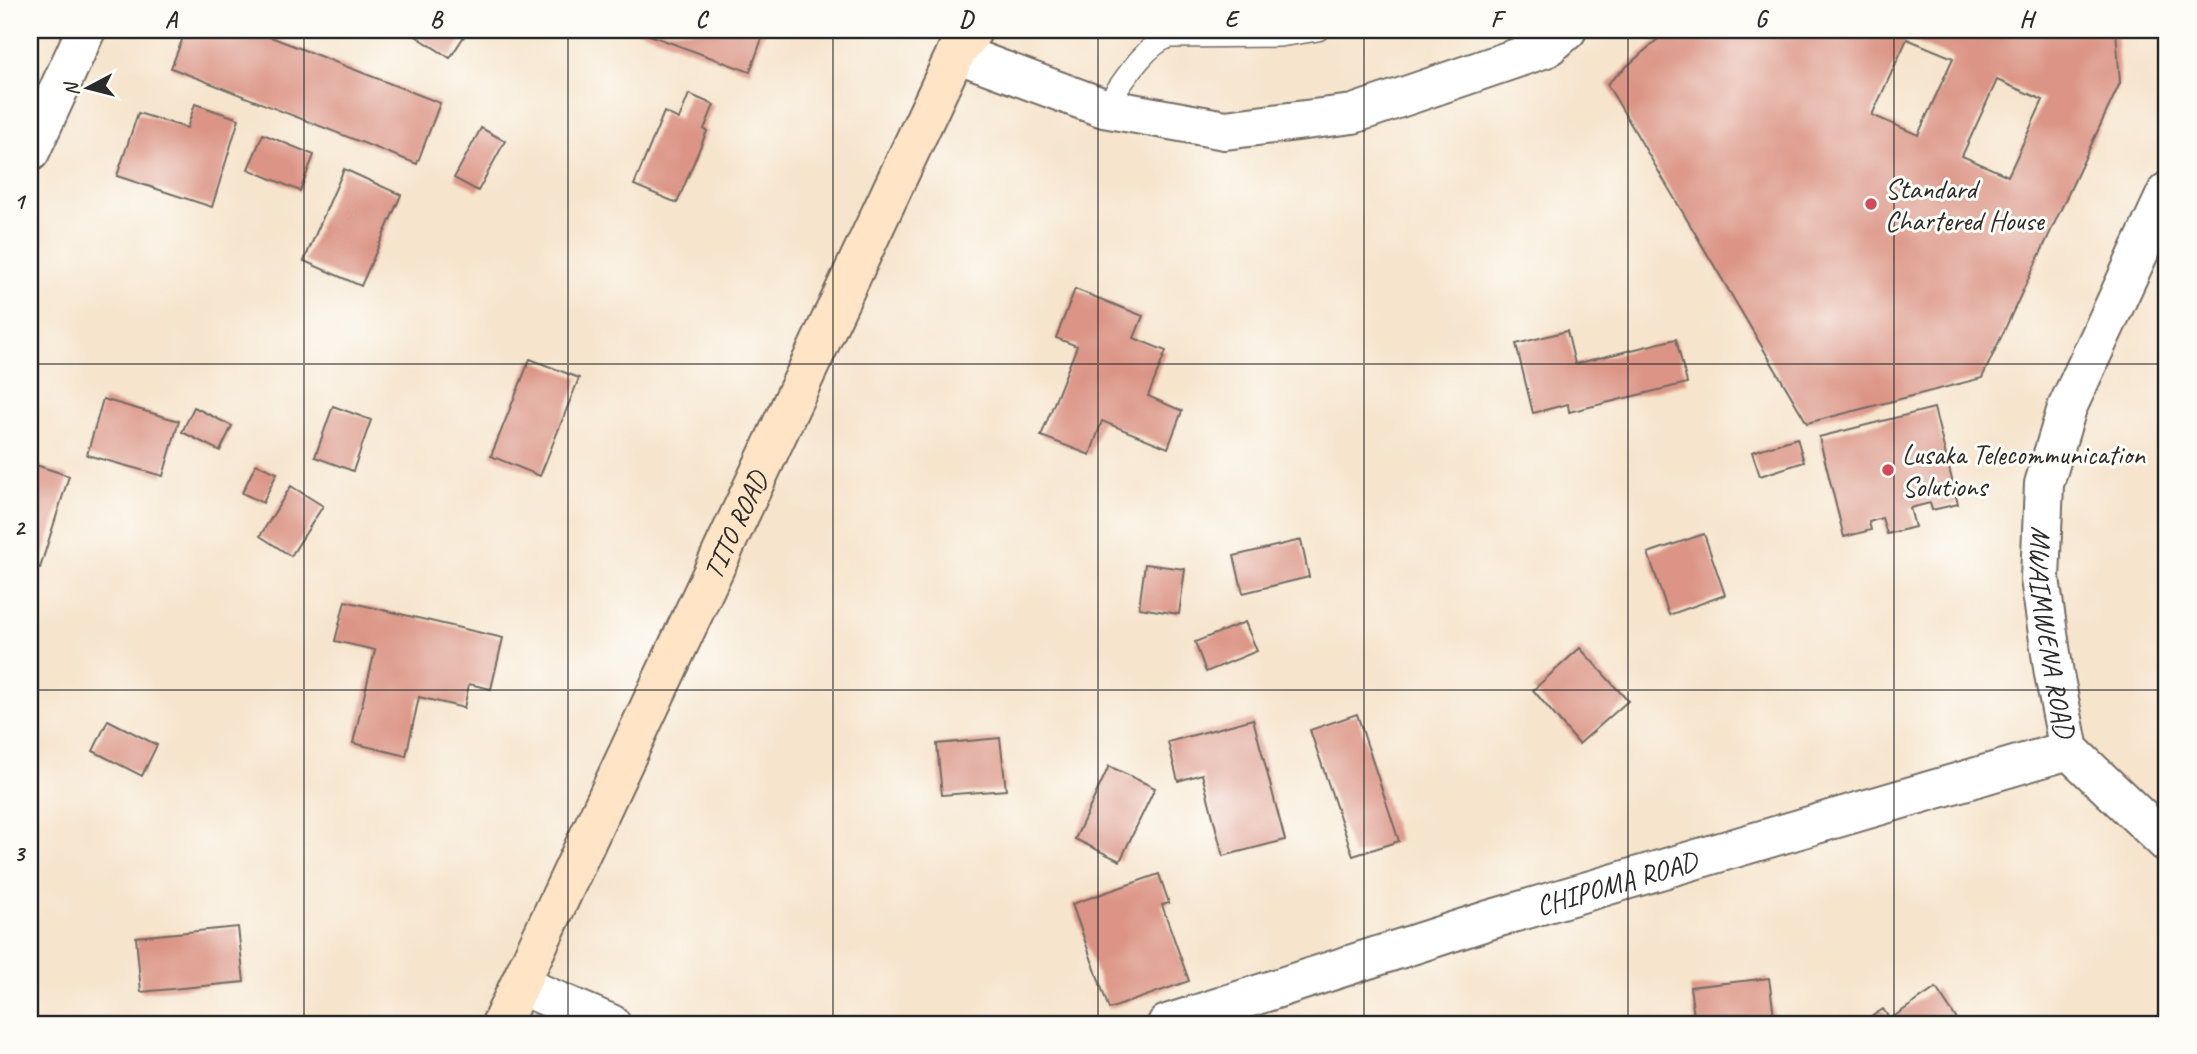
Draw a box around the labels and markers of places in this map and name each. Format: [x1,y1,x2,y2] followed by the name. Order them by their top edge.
[1885,171,2045,238] place label: Standard Chartered House
[1863,196,1879,212] marker: Standard Chartered House
[1902,437,2146,504] place label: Lusaka Telecommunication Solutions
[1880,462,1896,478] marker: Lusaka Telecommunication Solutions

